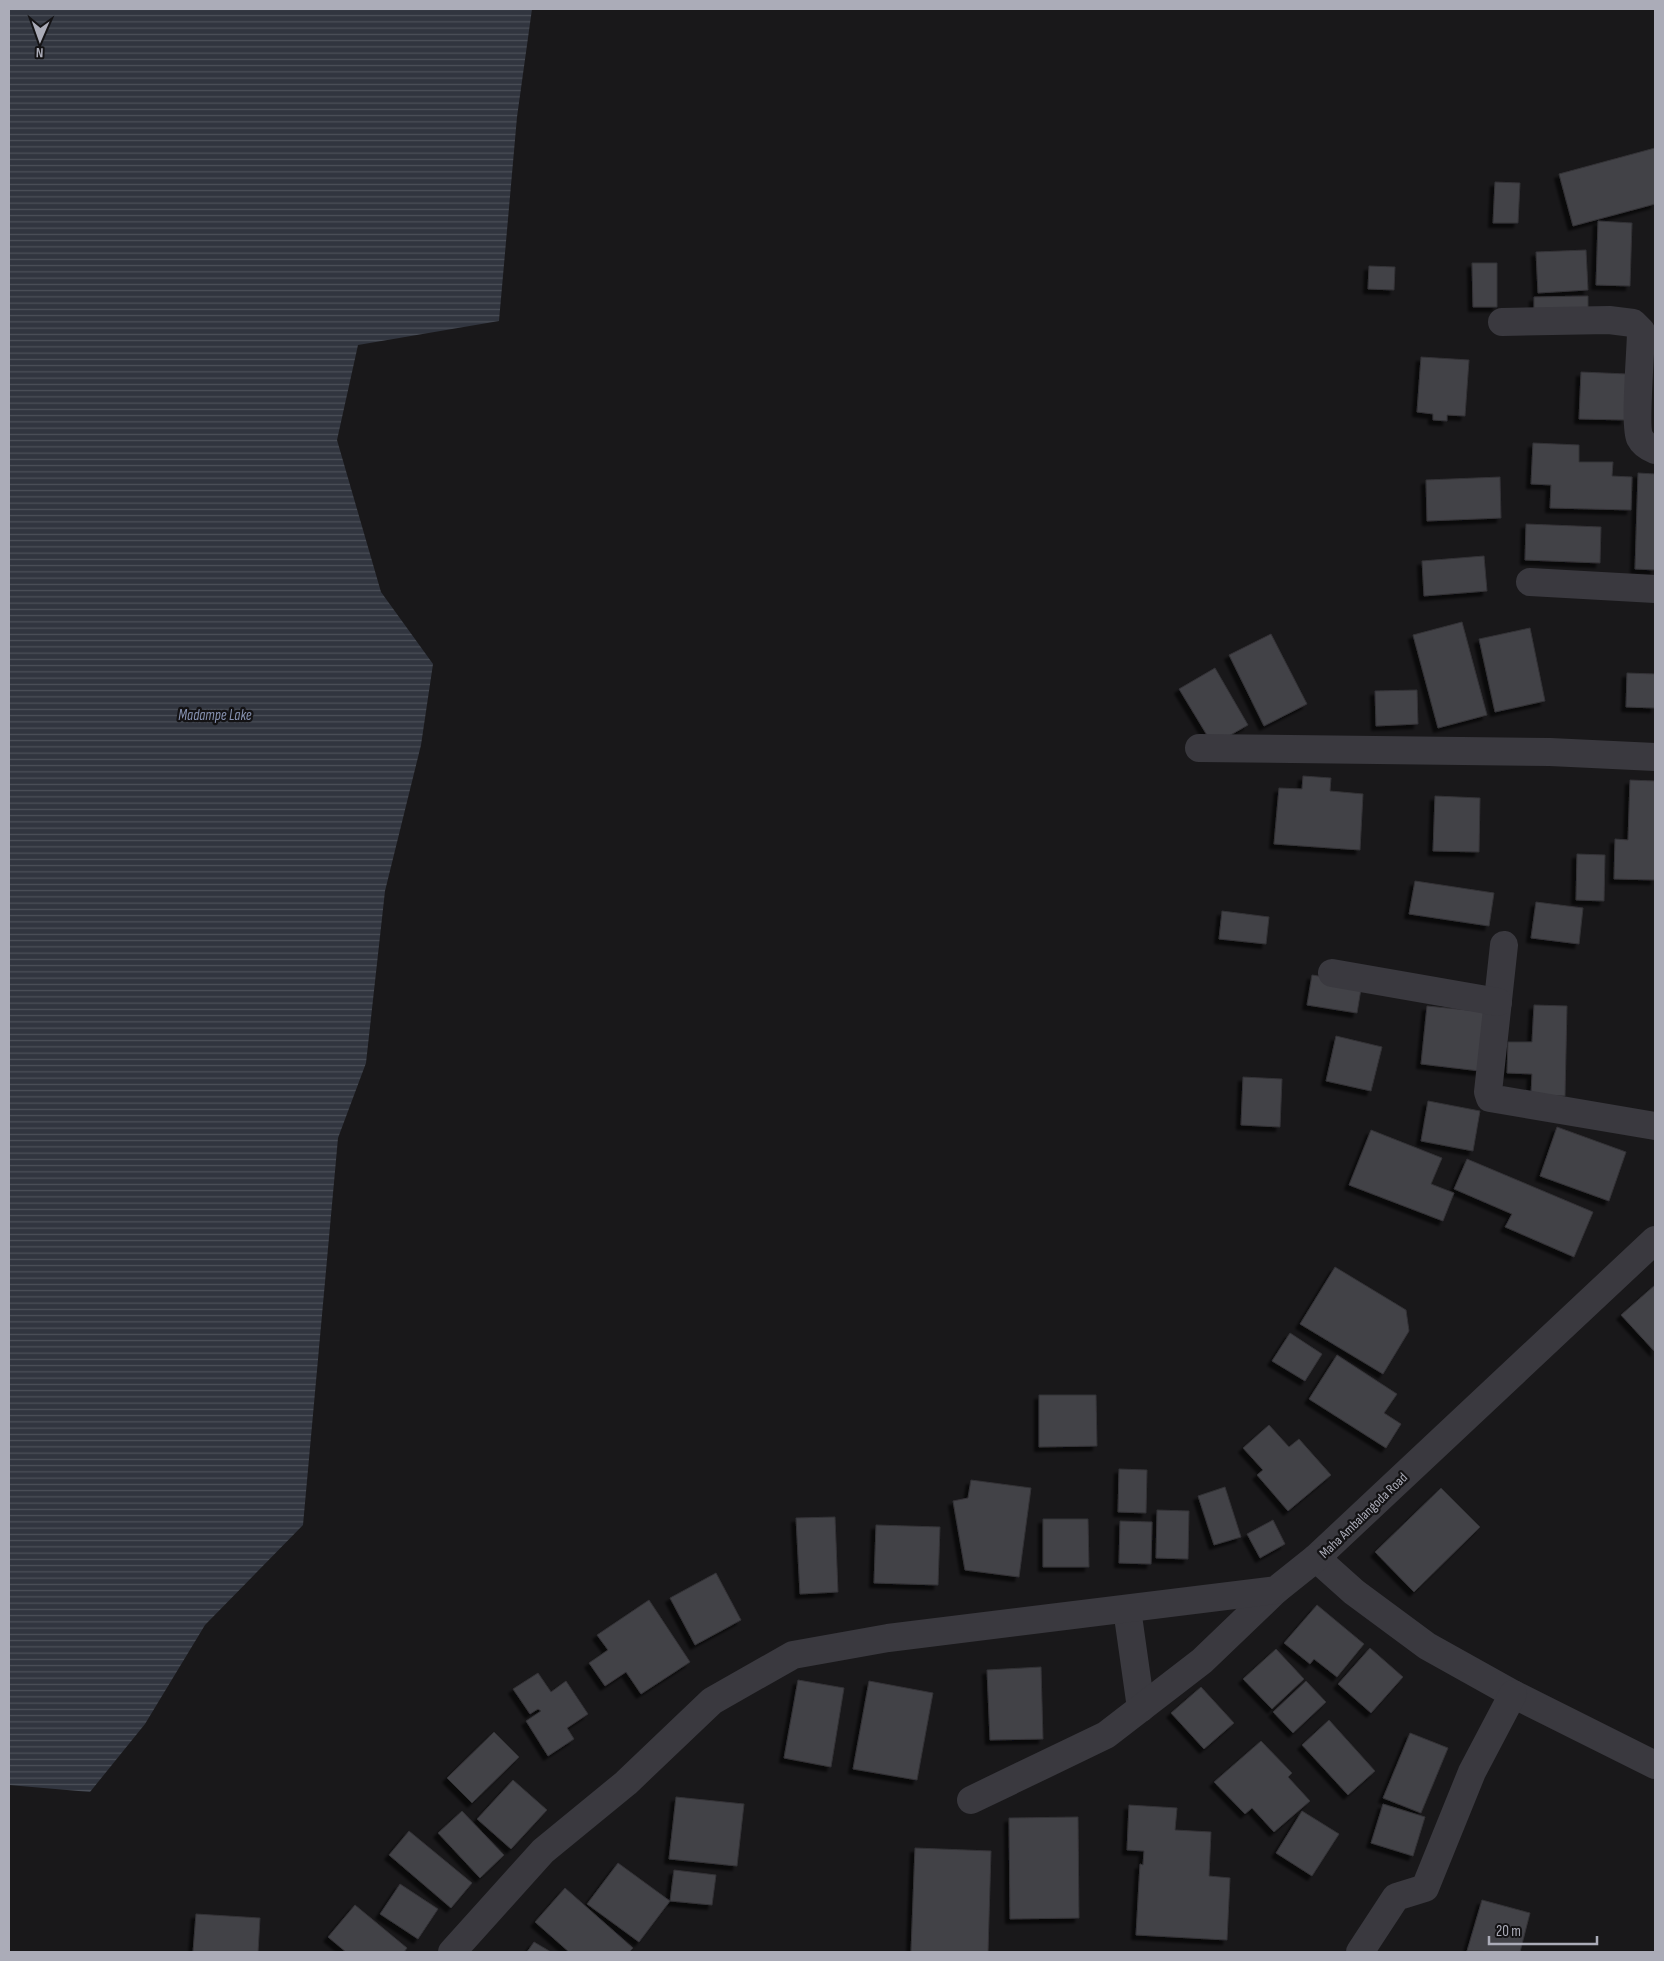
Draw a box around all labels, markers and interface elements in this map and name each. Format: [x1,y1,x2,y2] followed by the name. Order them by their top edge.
[15,15,65,65] north arrow
[36,44,44,61] text: N
[178,706,252,725] water label: Madampe Lake
[1316,1469,1411,1562] street label: Maha Ambalangoda Road
[1489,1914,1596,1946] scale bar
[1496,1922,1521,1941] text: 20 m

